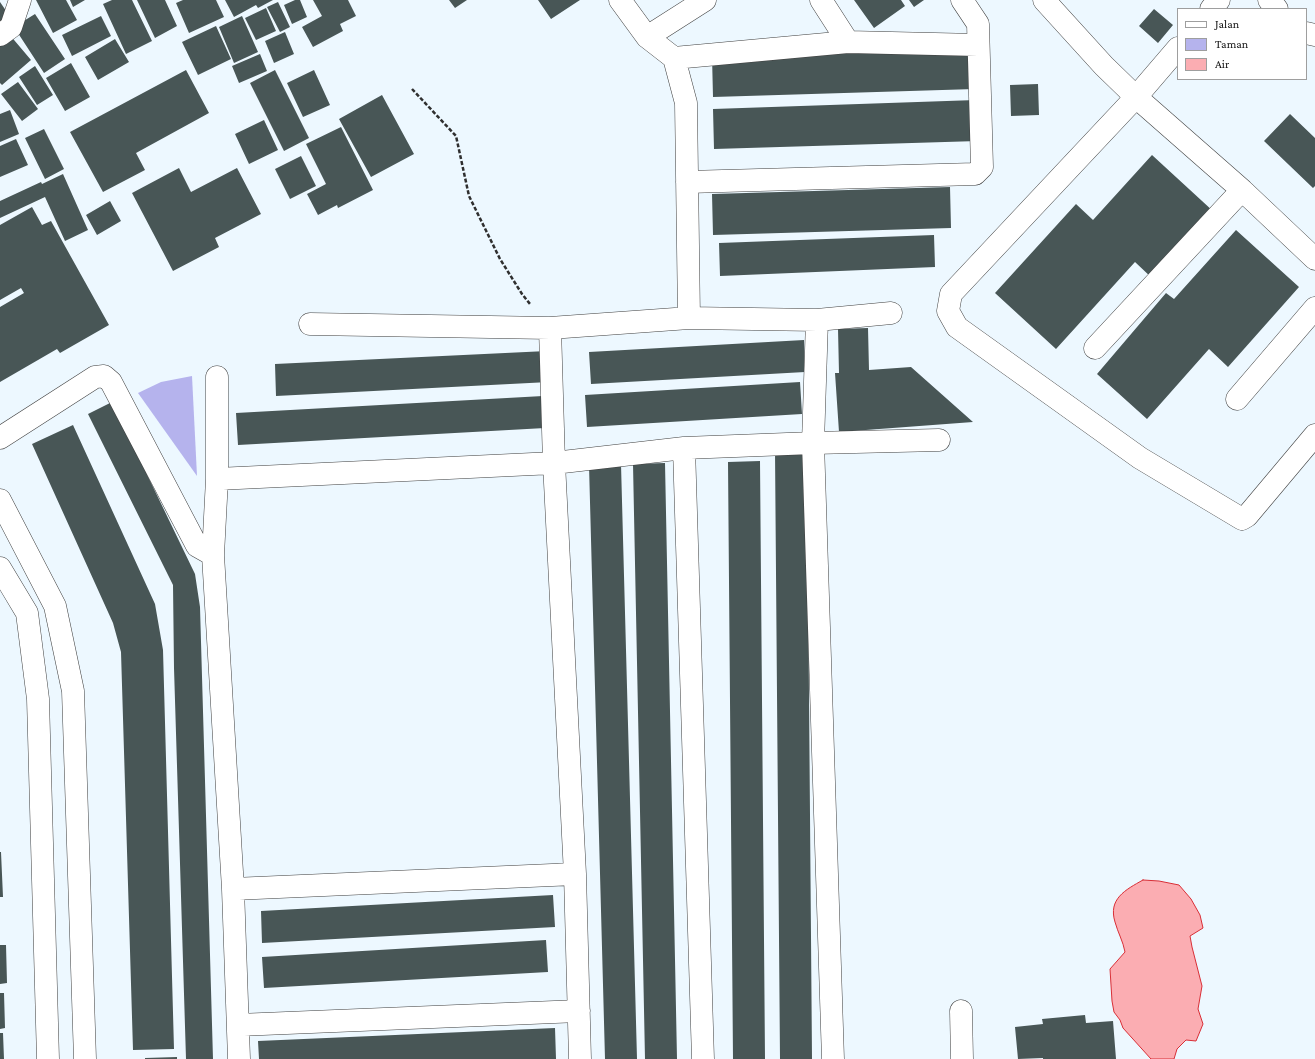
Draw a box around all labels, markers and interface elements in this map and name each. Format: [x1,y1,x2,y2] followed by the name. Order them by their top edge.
[1177,8,1307,80] legend
[1215,17,1239,31] text: Jalan
[1215,37,1248,51] text: Taman
[1215,57,1229,71] text: Air

